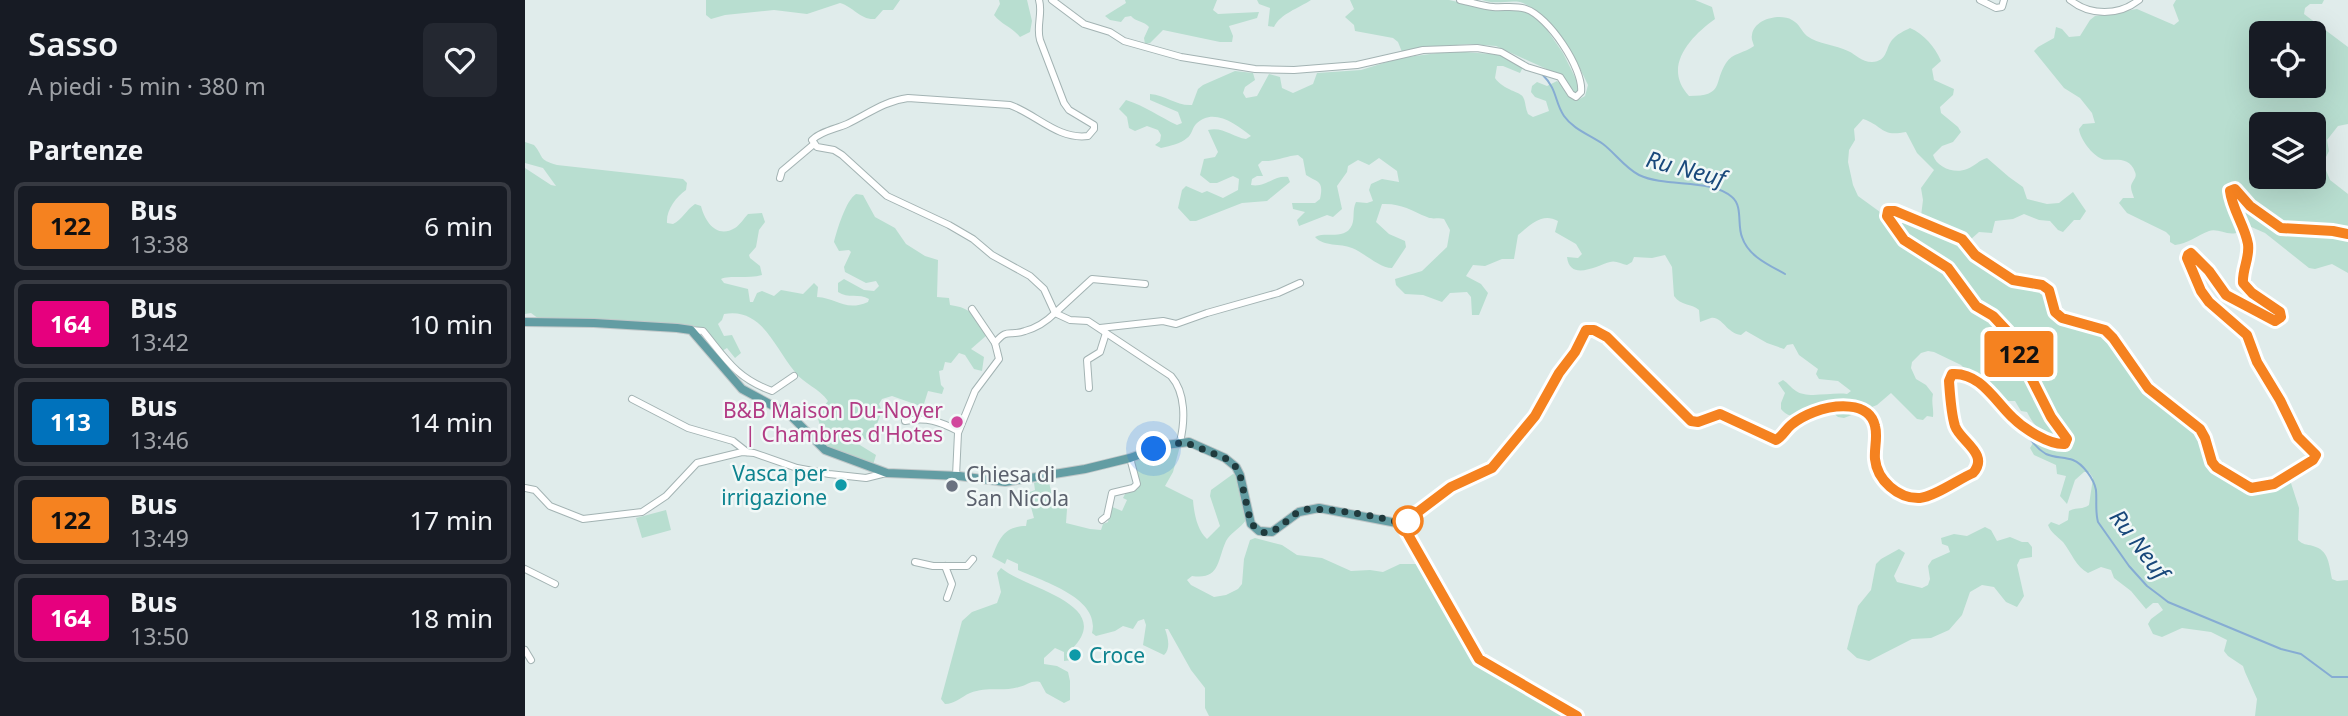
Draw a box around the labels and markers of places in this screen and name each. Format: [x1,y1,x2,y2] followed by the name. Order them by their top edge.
[723,396,943,448] place label: B&B Maison Du-Noyer | Chambres d'Hotes
[949,414,965,430] marker: B&B Maison Du-Noyer | Chambres d'Hotes
[721,459,827,511] place label: Vasca per irrigazione
[966,460,1069,512] place label: Chiesa di San Nicola
[833,477,849,493] marker: Vasca per irrigazione
[944,478,960,494] marker: Chiesa di San Nicola
[1393,506,1423,536] unlabelled marker
[1089,641,1145,669] place label: Croce
[1067,647,1083,663] marker: Croce

